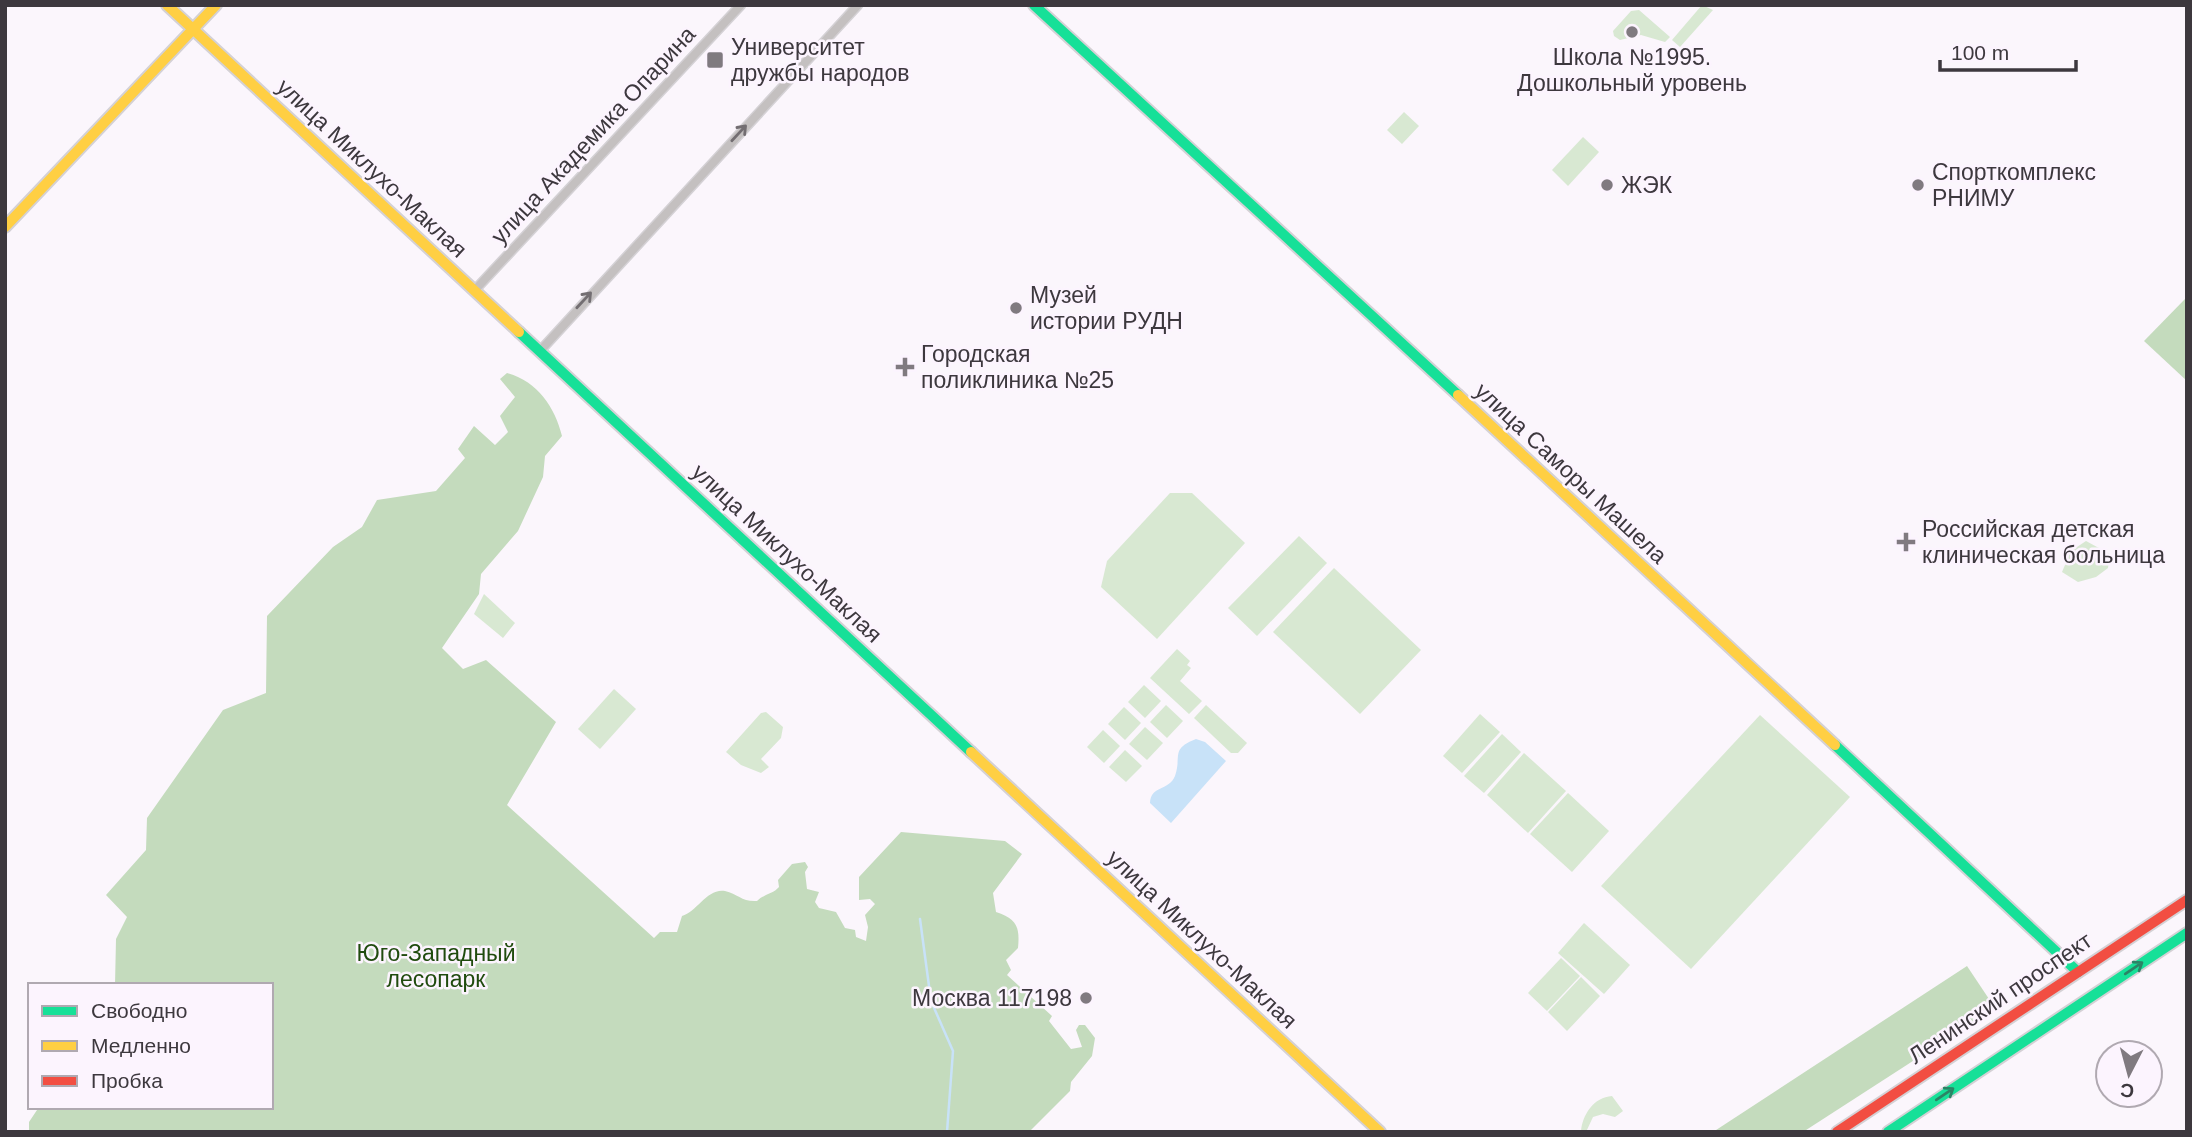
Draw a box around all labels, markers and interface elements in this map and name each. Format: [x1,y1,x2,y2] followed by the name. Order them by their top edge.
[486,21,701,249] street label: улица Академика Опарина
[1624,24,1640,40] marker: Школа №1995. Дошкольный уровень
[1940,28,2076,72] scale bar
[731,34,909,86] place label: Университет дружбы народов
[1951,41,2009,64] text: 100 m
[1517,44,1747,96] place label: Школа №1995. Дошкольный уровень
[705,50,725,70] marker: Университет дружбы народов
[272,73,472,263] street label: улица Миклухо-Маклая
[731,125,748,142] one-way arrow
[1932,159,2096,211] place label: Спорткомплекс РНИМУ
[1621,172,1673,198] place label: ЖЭК
[1599,177,1615,193] marker: ЖЭК
[1910,177,1926,193] marker: Спорткомплекс РНИМУ
[1030,282,1183,334] place label: Музей истории РУДН
[576,292,593,309] one-way arrow
[1008,300,1024,316] marker: Музей истории РУДН
[921,341,1114,393] place label: Городская поликлиника №25
[895,357,915,377] marker: Городская поликлиника №25
[1470,377,1672,569] street label: улица Саморы Машела
[687,458,887,648] street label: улица Миклухо-Маклая
[1922,516,2165,568] place label: Российская детская клиническая больница
[1896,532,1916,552] marker: Российская детская клиническая больница
[1102,844,1302,1034] street label: улица Миклухо-Маклая
[1903,927,2097,1069] street label: Ленинский проспект
[356,940,516,992] park label: Юго-Западный лесопарк
[2124,961,2143,975] one-way arrow
[28,983,273,1109] legend
[912,985,1072,1011] place label: Москва 117198
[1078,990,1094,1006] marker: Москва 117198
[91,999,188,1022] text: Свободно
[91,1034,191,1057] text: Медленно
[2094,1039,2164,1109] north arrow
[91,1069,163,1092] text: Пробка
[2119,1079,2135,1102] text: С
[1935,1087,1954,1101] one-way arrow

